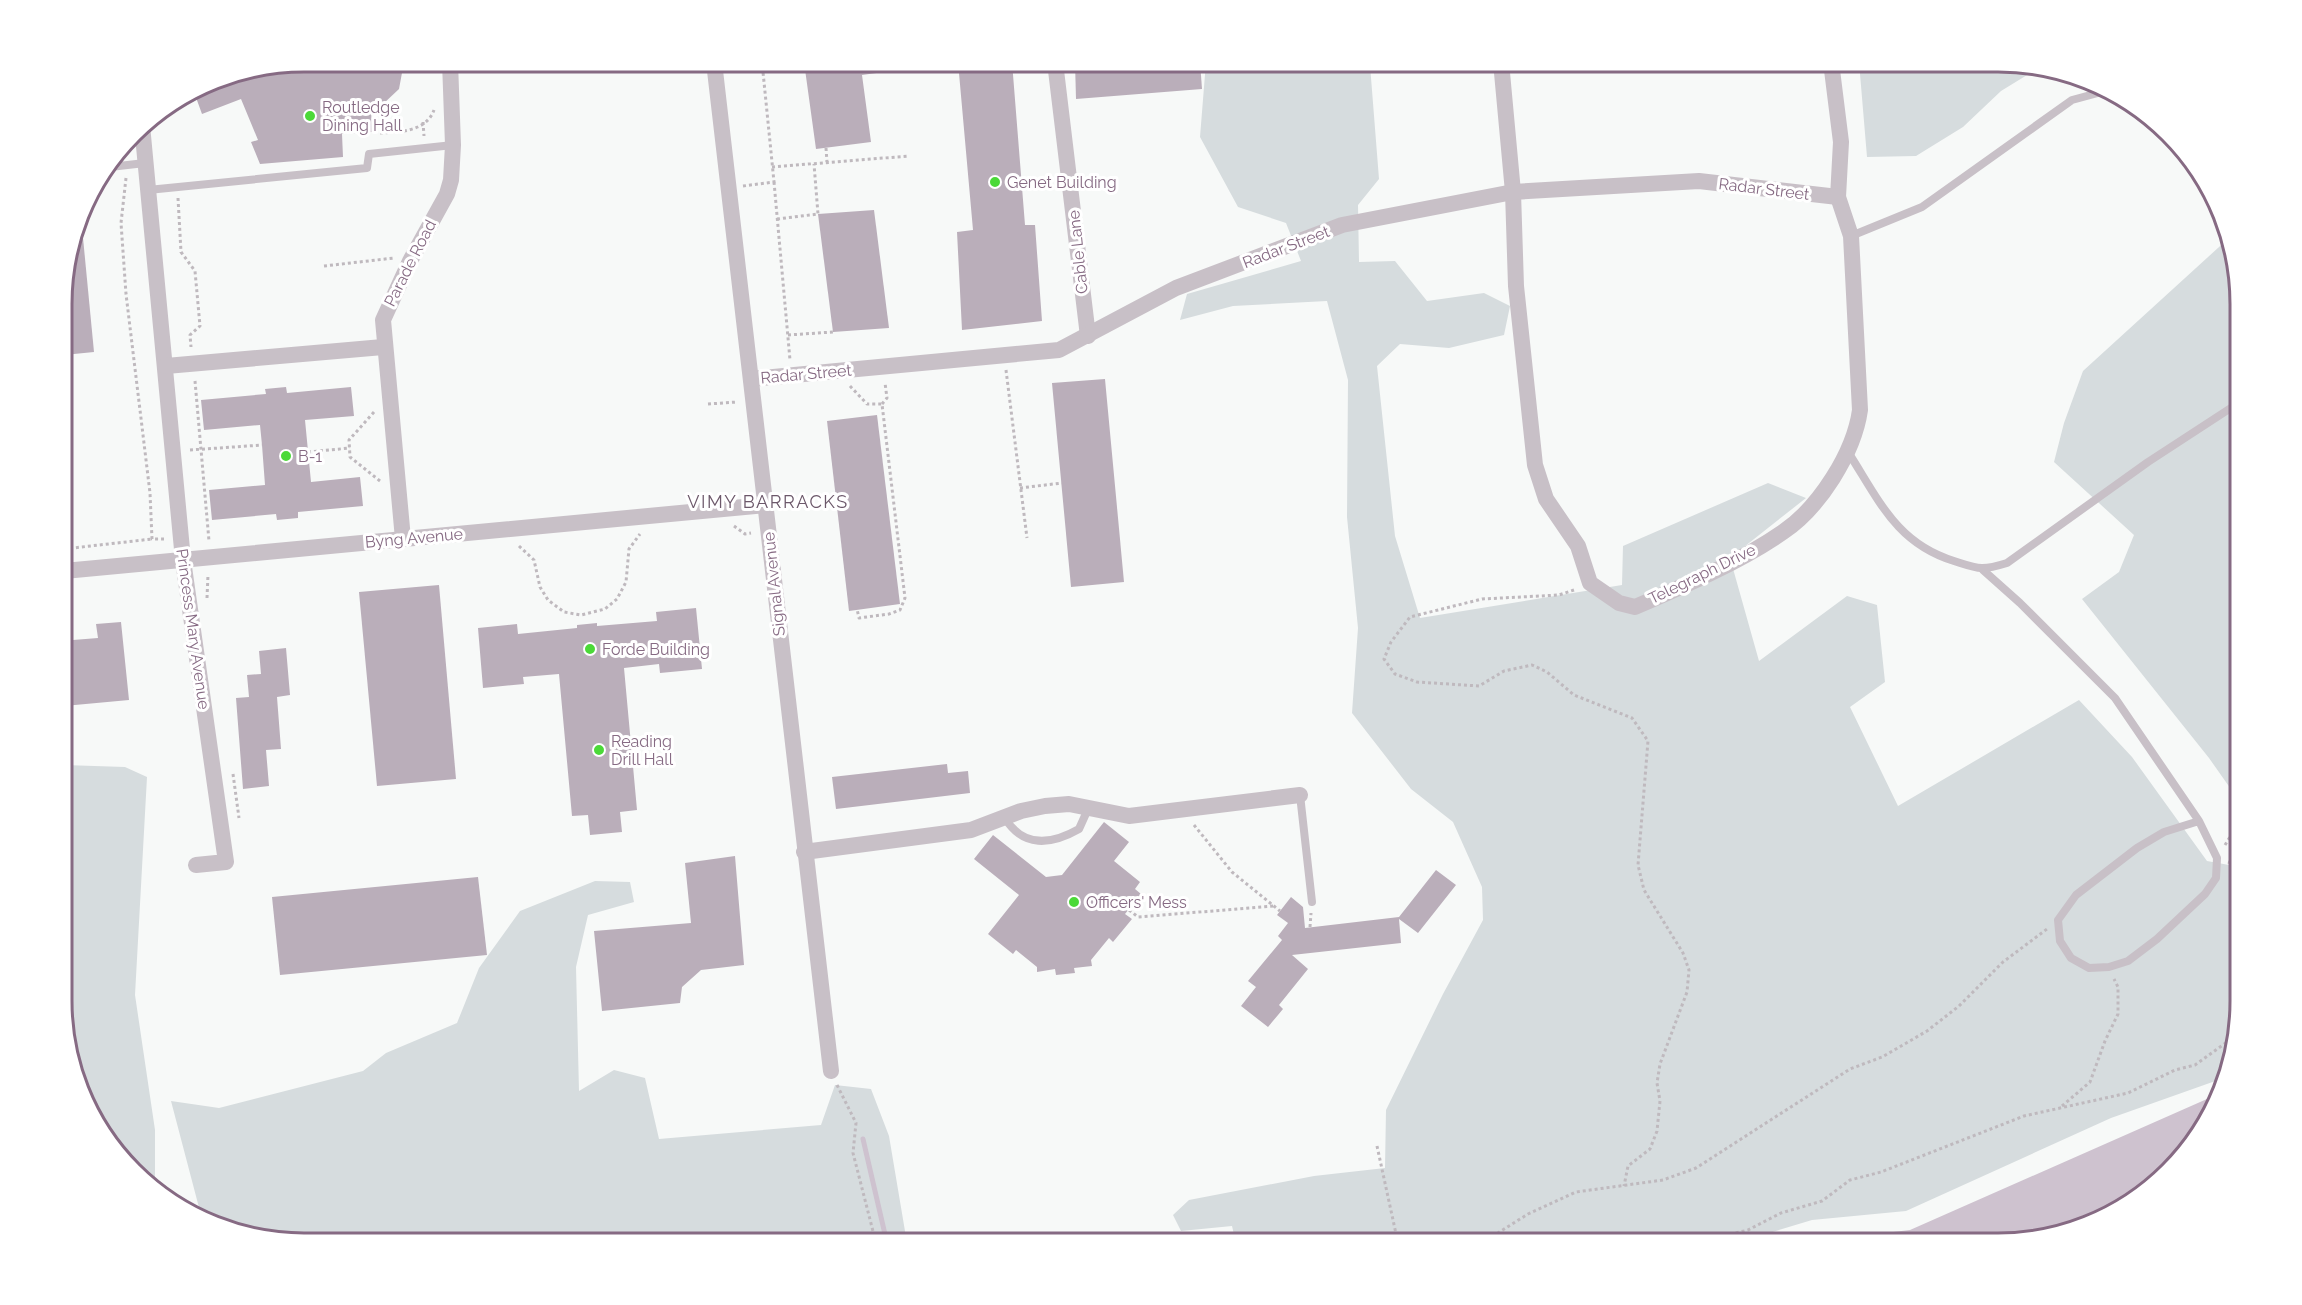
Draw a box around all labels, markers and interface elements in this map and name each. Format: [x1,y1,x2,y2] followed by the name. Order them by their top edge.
[322,98,403,135] place label: Routledge Dining Hall
[303,109,317,123] marker: Routledge Dining Hall
[1007,173,1117,192] place label: Genet Building
[1717,174,1811,204] street label: Radar Street
[988,175,1002,189] marker: Genet Building
[1064,209,1092,295] street label: Cable Lane
[380,216,440,309] street label: Parade Road
[1240,222,1333,272] street label: Radar Street
[760,360,853,387] street label: Radar Street
[298,447,322,466] place label: B-1
[279,449,293,463] marker: B-1
[687,491,849,512] district label: VIMY BARRACKS
[364,524,464,552] street label: Byng Avenue
[759,531,789,637] street label: Signal Avenue
[1645,540,1759,608] street label: Telegraph Drive
[172,547,214,711] street label: Princess Mary Avenue
[602,640,710,659] place label: Forde Building
[583,642,597,656] marker: Forde Building
[611,732,674,769] place label: Reading Drill Hall
[592,743,606,757] marker: Reading Drill Hall
[1086,893,1187,912] place label: Officers' Mess
[1067,895,1081,909] marker: Officers' Mess

